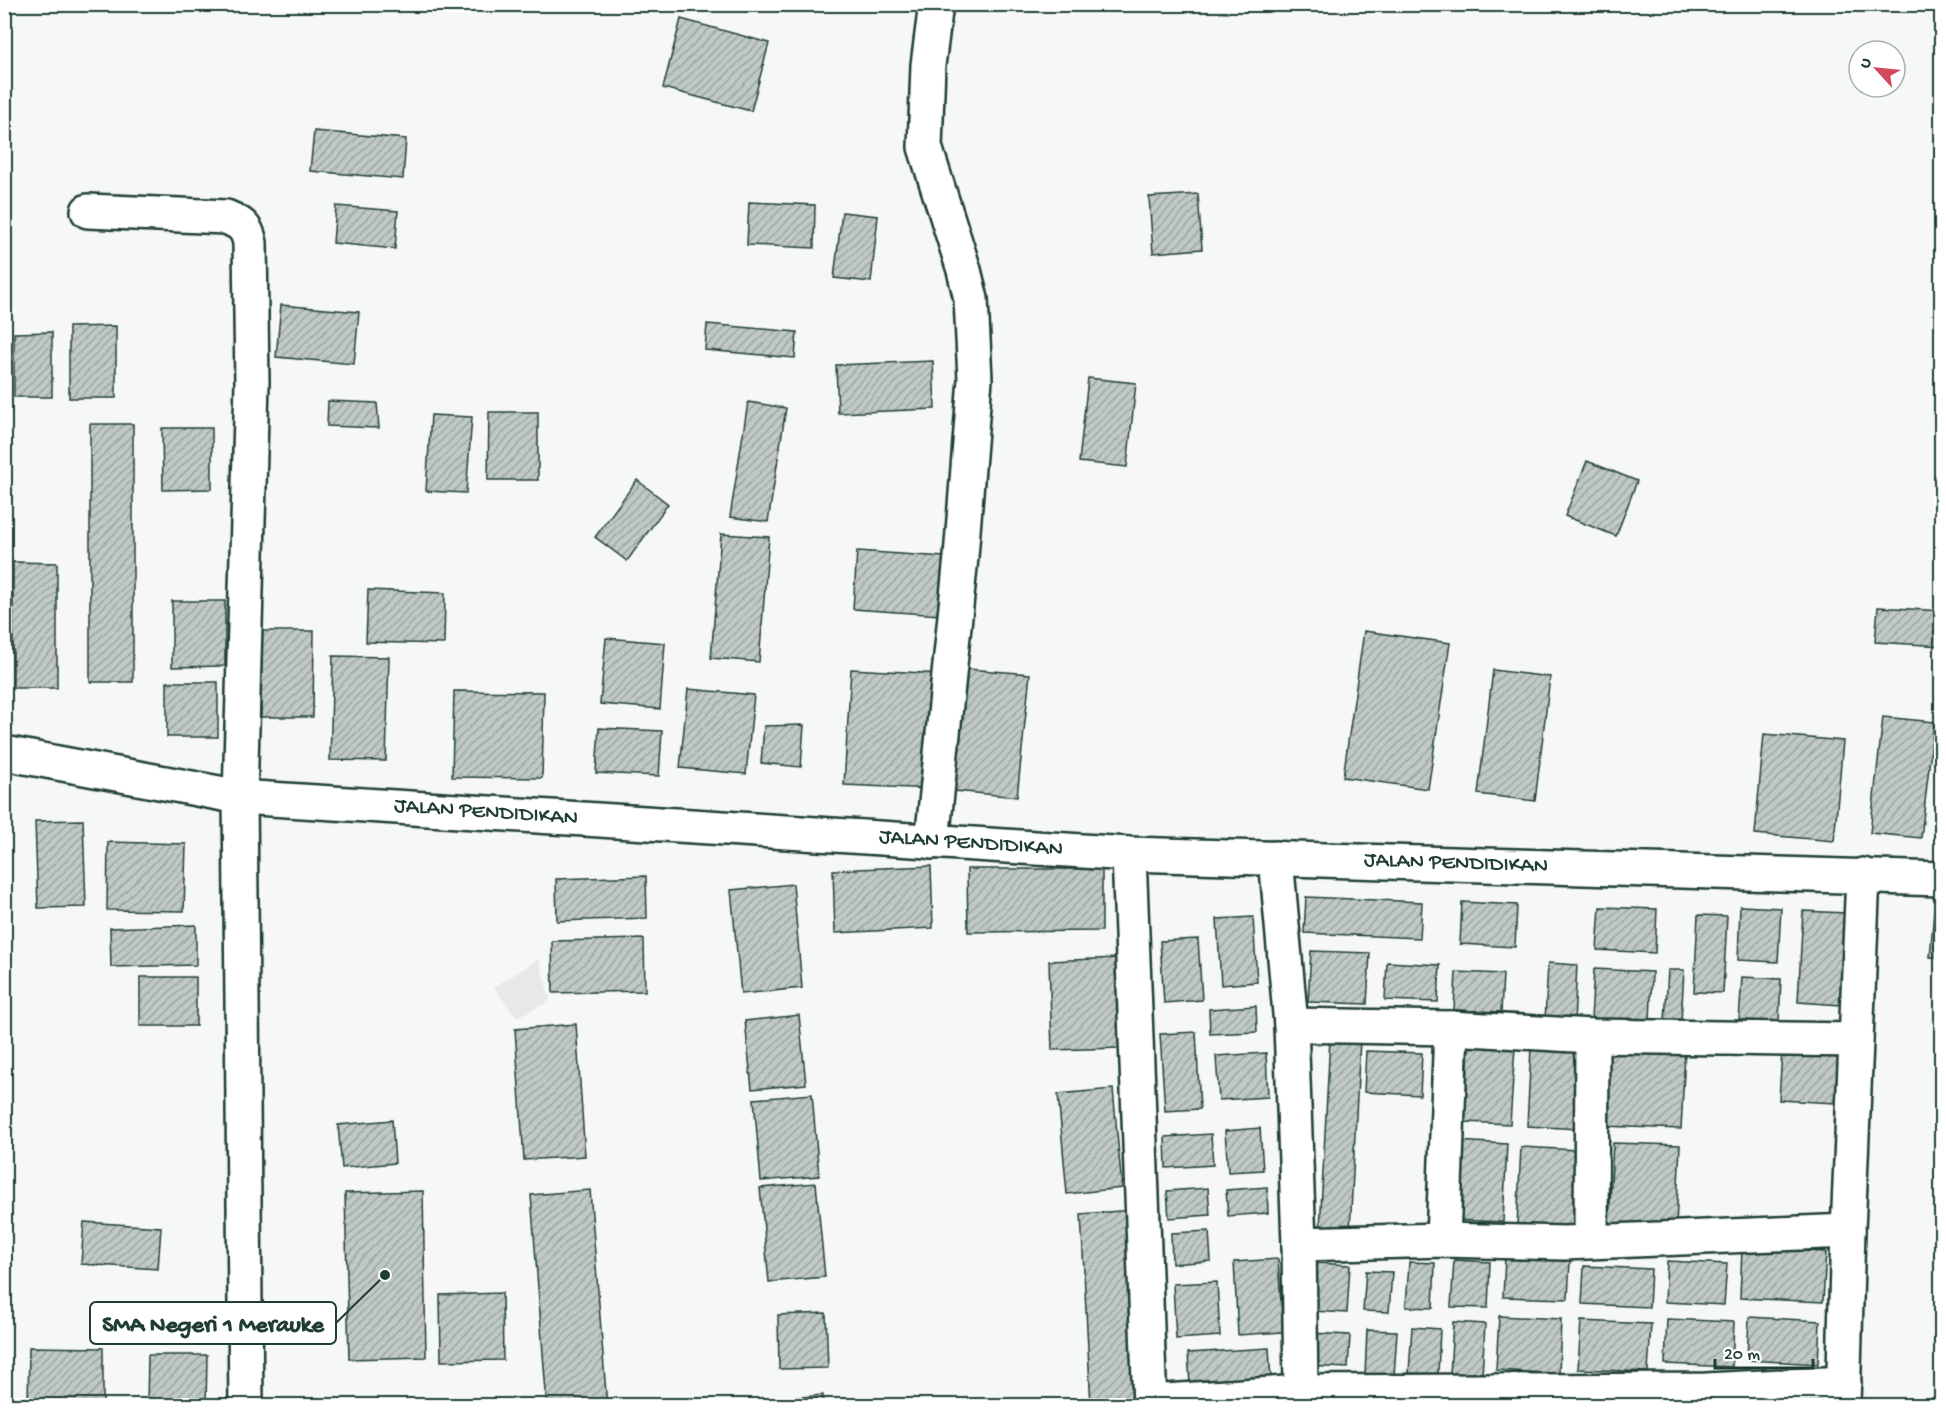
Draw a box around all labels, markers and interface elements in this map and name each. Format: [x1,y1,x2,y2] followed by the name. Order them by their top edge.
[1847,39,1907,99] north arrow
[1856,55,1878,72] text: U
[393,794,579,832] street label: JALAN PENDIDIKAN
[878,825,1064,863] street label: JALAN PENDIDIKAN
[1364,848,1548,880] street label: JALAN PENDIDIKAN
[90,1302,336,1344] callout: SMA Negeri 1 Merauke
[102,1312,325,1341] text: SMA Negeri 1 Merauke
[1715,1332,1812,1370] scale bar
[1724,1345,1760,1366] text: 20 m

